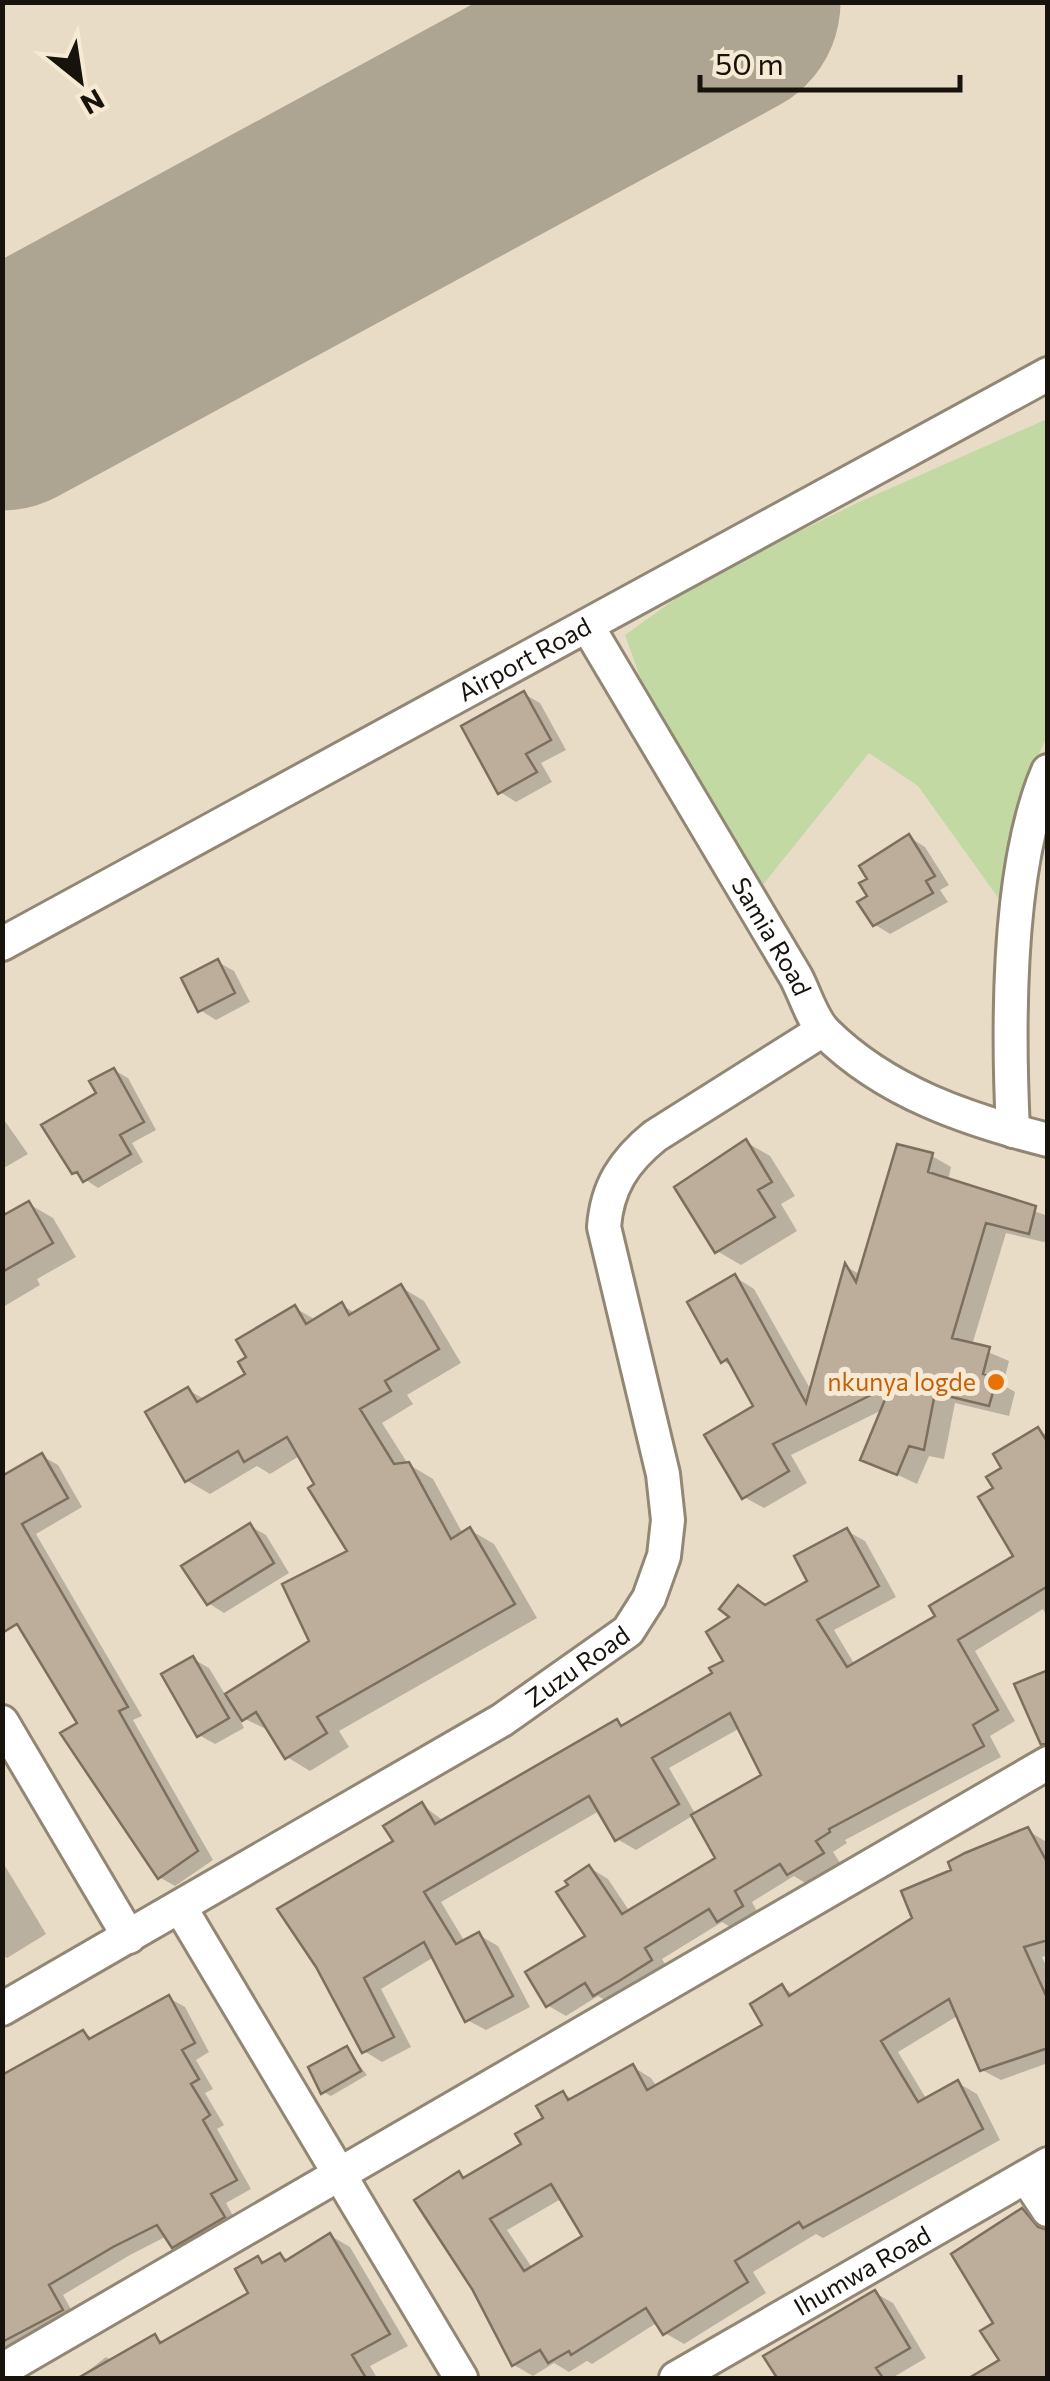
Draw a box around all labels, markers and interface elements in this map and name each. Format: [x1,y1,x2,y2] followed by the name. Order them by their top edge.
[30,30,130,130] north arrow
[700,30,960,92] scale bar
[715,44,784,81] text: 50 m
[75,83,111,122] text: N
[452,610,596,707] street label: Airport Road
[726,871,819,1000] street label: Samia Road
[827,1366,976,1396] place label: nkunya logde
[985,1371,1007,1393] marker: nkunya logde
[519,1619,635,1713] street label: Zuzu Road
[788,2219,936,2321] street label: Ihumwa Road

